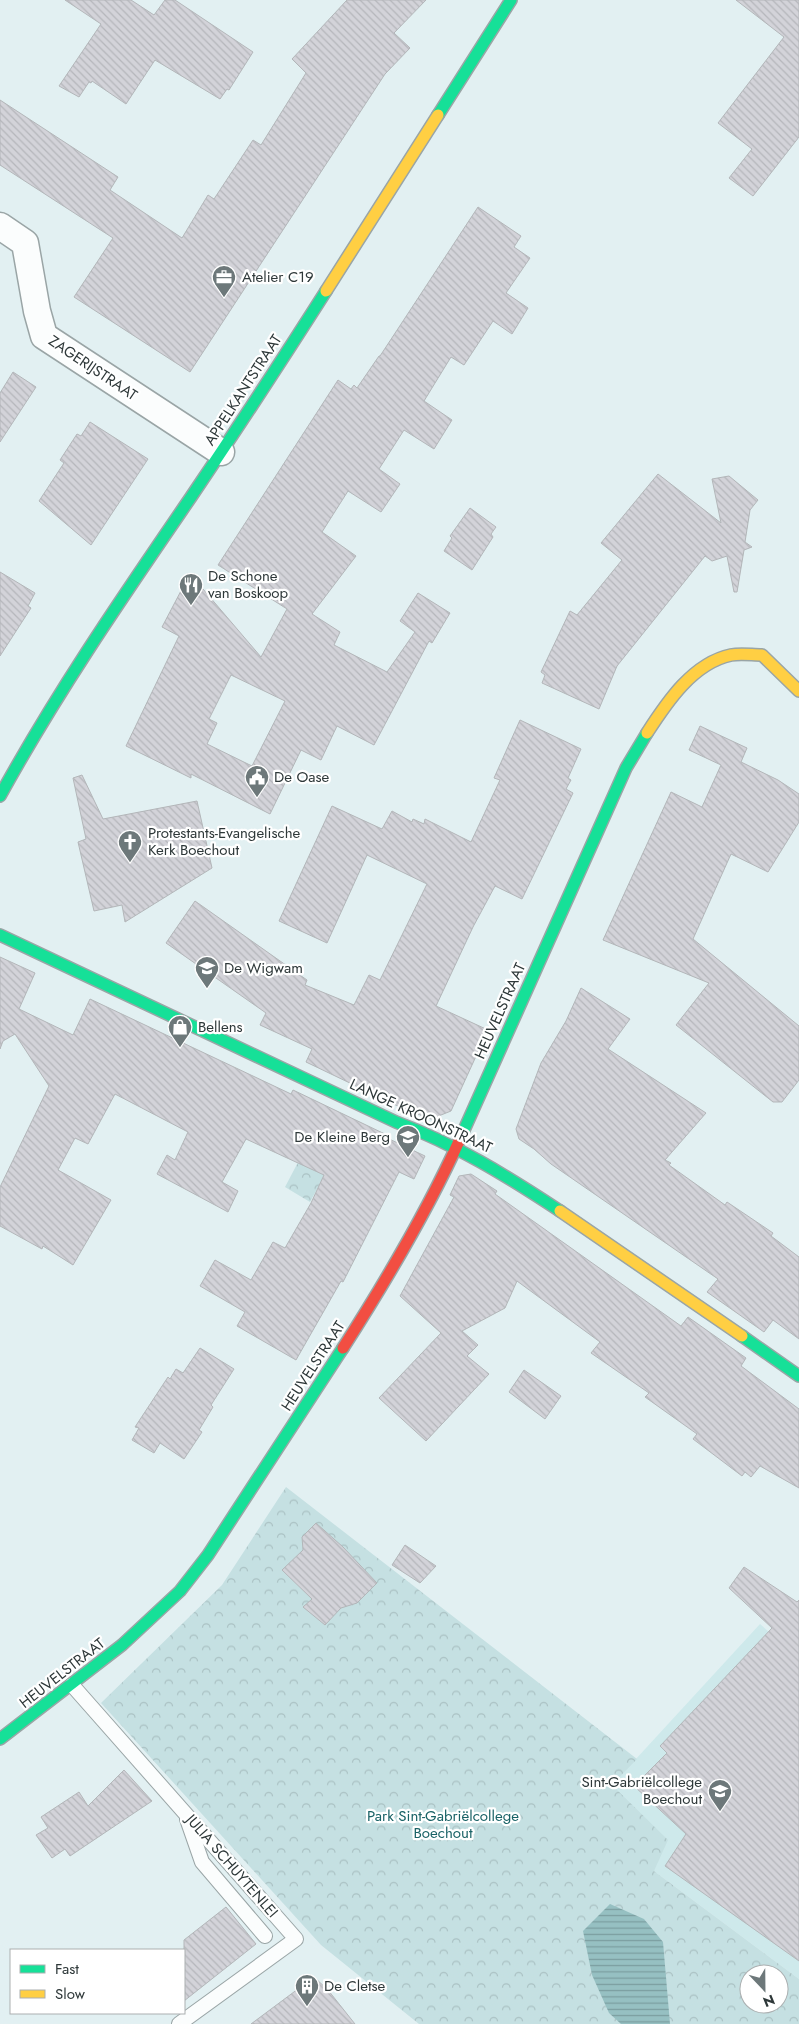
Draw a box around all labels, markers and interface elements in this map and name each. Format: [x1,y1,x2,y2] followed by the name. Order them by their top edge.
[211,264,237,298] office icon: Atelier C19
[242,266,314,288] place label: Atelier C19
[44,330,142,406] street label: ZAGERIJSTRAAT
[199,330,287,450] street label: APPELKANTSTRAAT
[208,565,289,604] place label: De Schone van Boskoop
[178,572,204,606] restaurant icon: De Schone van Boskoop
[244,764,270,798] public building icon: De Oase
[274,766,330,788] place label: De Oase
[148,822,301,861] place label: Protestants-Evangelische Kerk Boechout
[117,829,143,863] church icon: Protestants-Evangelische Kerk Boechout
[194,955,220,989] school or university icon: De Wigwam
[224,957,303,979] place label: De Wigwam
[469,959,531,1063] street label: HEUVELSTRAAT
[167,1014,193,1048] shop icon: Bellens
[198,1016,243,1038] place label: Bellens
[346,1073,496,1159] street label: LANGE KROONSTRAAT
[395,1124,421,1158] school or university icon: De Kleine Berg
[294,1126,390,1148] place label: De Kleine Berg
[276,1317,350,1415] street label: HEUVELSTRAAT
[15,1633,109,1713] street label: HEUVELSTRAAT
[581,1771,702,1810] place label: Sint-Gabriëlcollege Boechout
[707,1778,733,1812] school or university icon: Sint-Gabriëlcollege Boechout
[367,1805,519,1844] park label: Park Sint-Gabriëlcollege Boechout
[179,1808,283,1923] street label: JULIA SCHUYTENLEI
[10,1949,185,2014] legend
[55,1958,79,1980] text: Fast
[739,1964,789,2014] north arrow
[294,1973,320,2007] building icon: De Cletse
[324,1975,386,1997] place label: De Cletse
[55,1983,86,2005] text: Slow
[760,1990,778,2012] text: N

